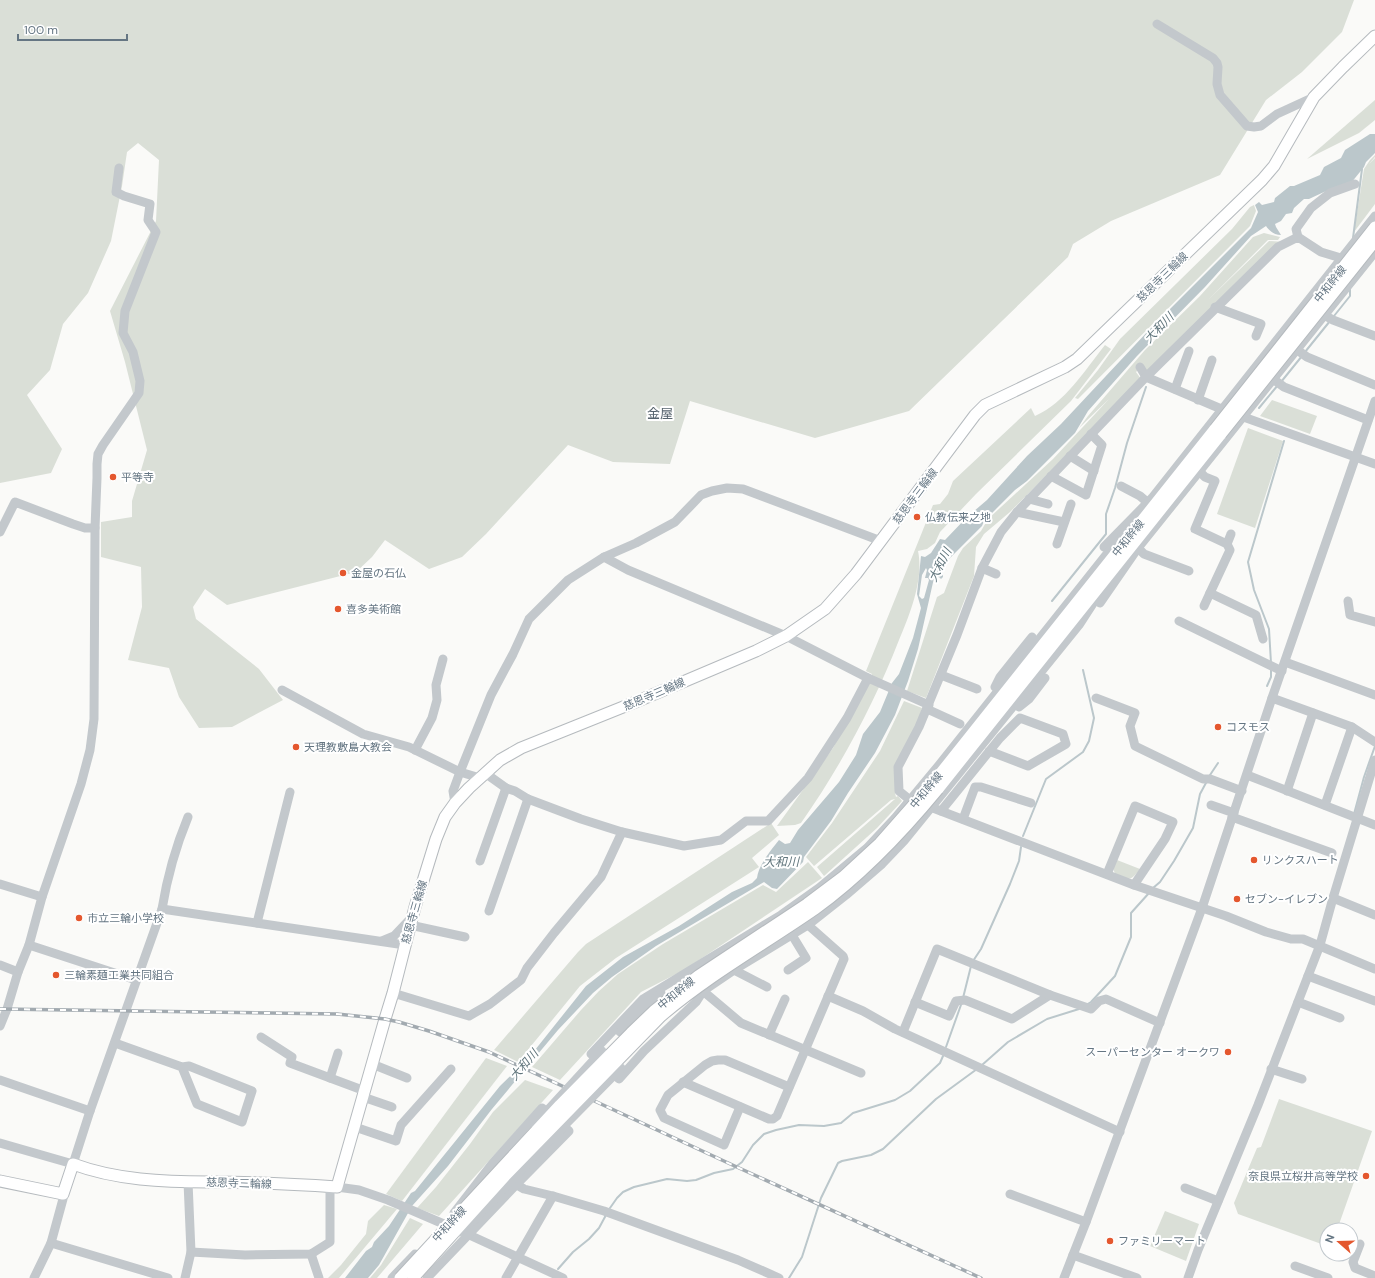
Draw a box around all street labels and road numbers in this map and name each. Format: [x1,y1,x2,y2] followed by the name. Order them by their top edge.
[1133,249,1191,305] street label: 慈恩寺三輪線
[1311,262,1349,306] street label: 中和幹線
[890,465,940,527] street label: 慈恩寺三輪線
[1109,516,1147,560] street label: 中和幹線
[621,675,687,713] street label: 慈恩寺三輪線
[906,769,946,811] street label: 中和幹線
[398,878,430,946] street label: 慈恩寺三輪線
[654,974,698,1012] street label: 中和幹線
[206,1175,272,1191] street label: 慈恩寺三輪線
[429,1203,469,1245] street label: 中和幹線

